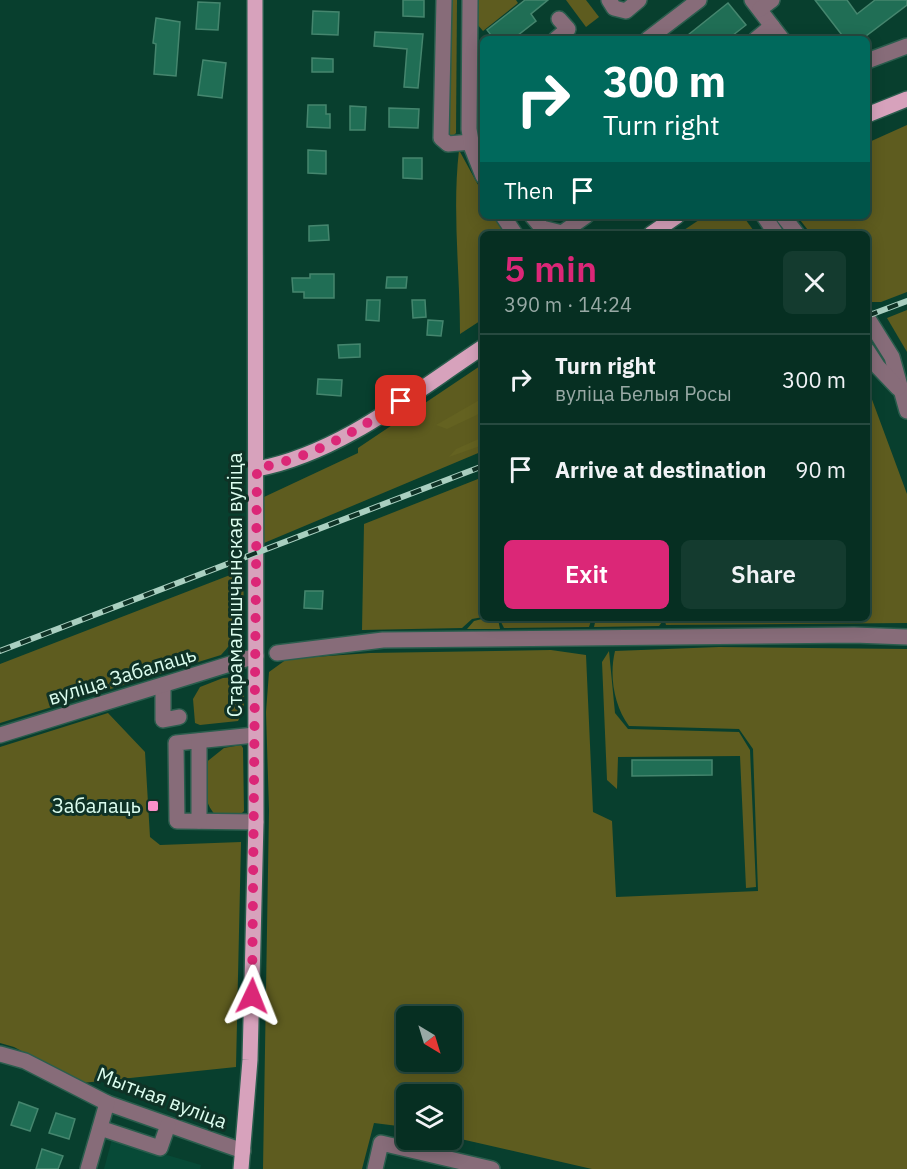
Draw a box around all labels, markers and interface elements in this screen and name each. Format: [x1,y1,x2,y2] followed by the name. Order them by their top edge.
[603,54,726,109] text: 300 m
[504,60,582,138] icon: right
[603,107,720,142] text: Turn right
[566,174,599,207] icon: arrive
[504,176,554,205] text: Then
[504,245,597,292] text: 5 min
[783,251,846,314] button: close
[504,291,632,318] text: 390 m · 14:24
[555,351,656,380] text: Turn right
[504,363,537,396] icon: right
[782,365,846,394] text: 300 m
[375,375,426,426] pin
[555,380,732,407] text: вуліца Белыя Росы
[384,384,417,417] icon: arrive
[221,452,248,717] street label: Старамалышчынская вуліца
[504,453,537,486] icon: arrive
[555,455,766,484] text: Arrive at destination
[795,455,846,484] text: 90 m
[504,540,669,609] button: Exit
[681,540,846,609] button: Share
[44,640,199,711] street label: вуліца Забалаць
[52,792,141,819] place label: Забалаць
[146,799,160,813] marker: Забалаць
[220,964,284,1028] position arrow
[396,1006,462,1072] north arrow
[396,1006,462,1150] map controls
[93,1060,232,1135] street label: Мытная вуліца
[396,1084,462,1150] button: layers

